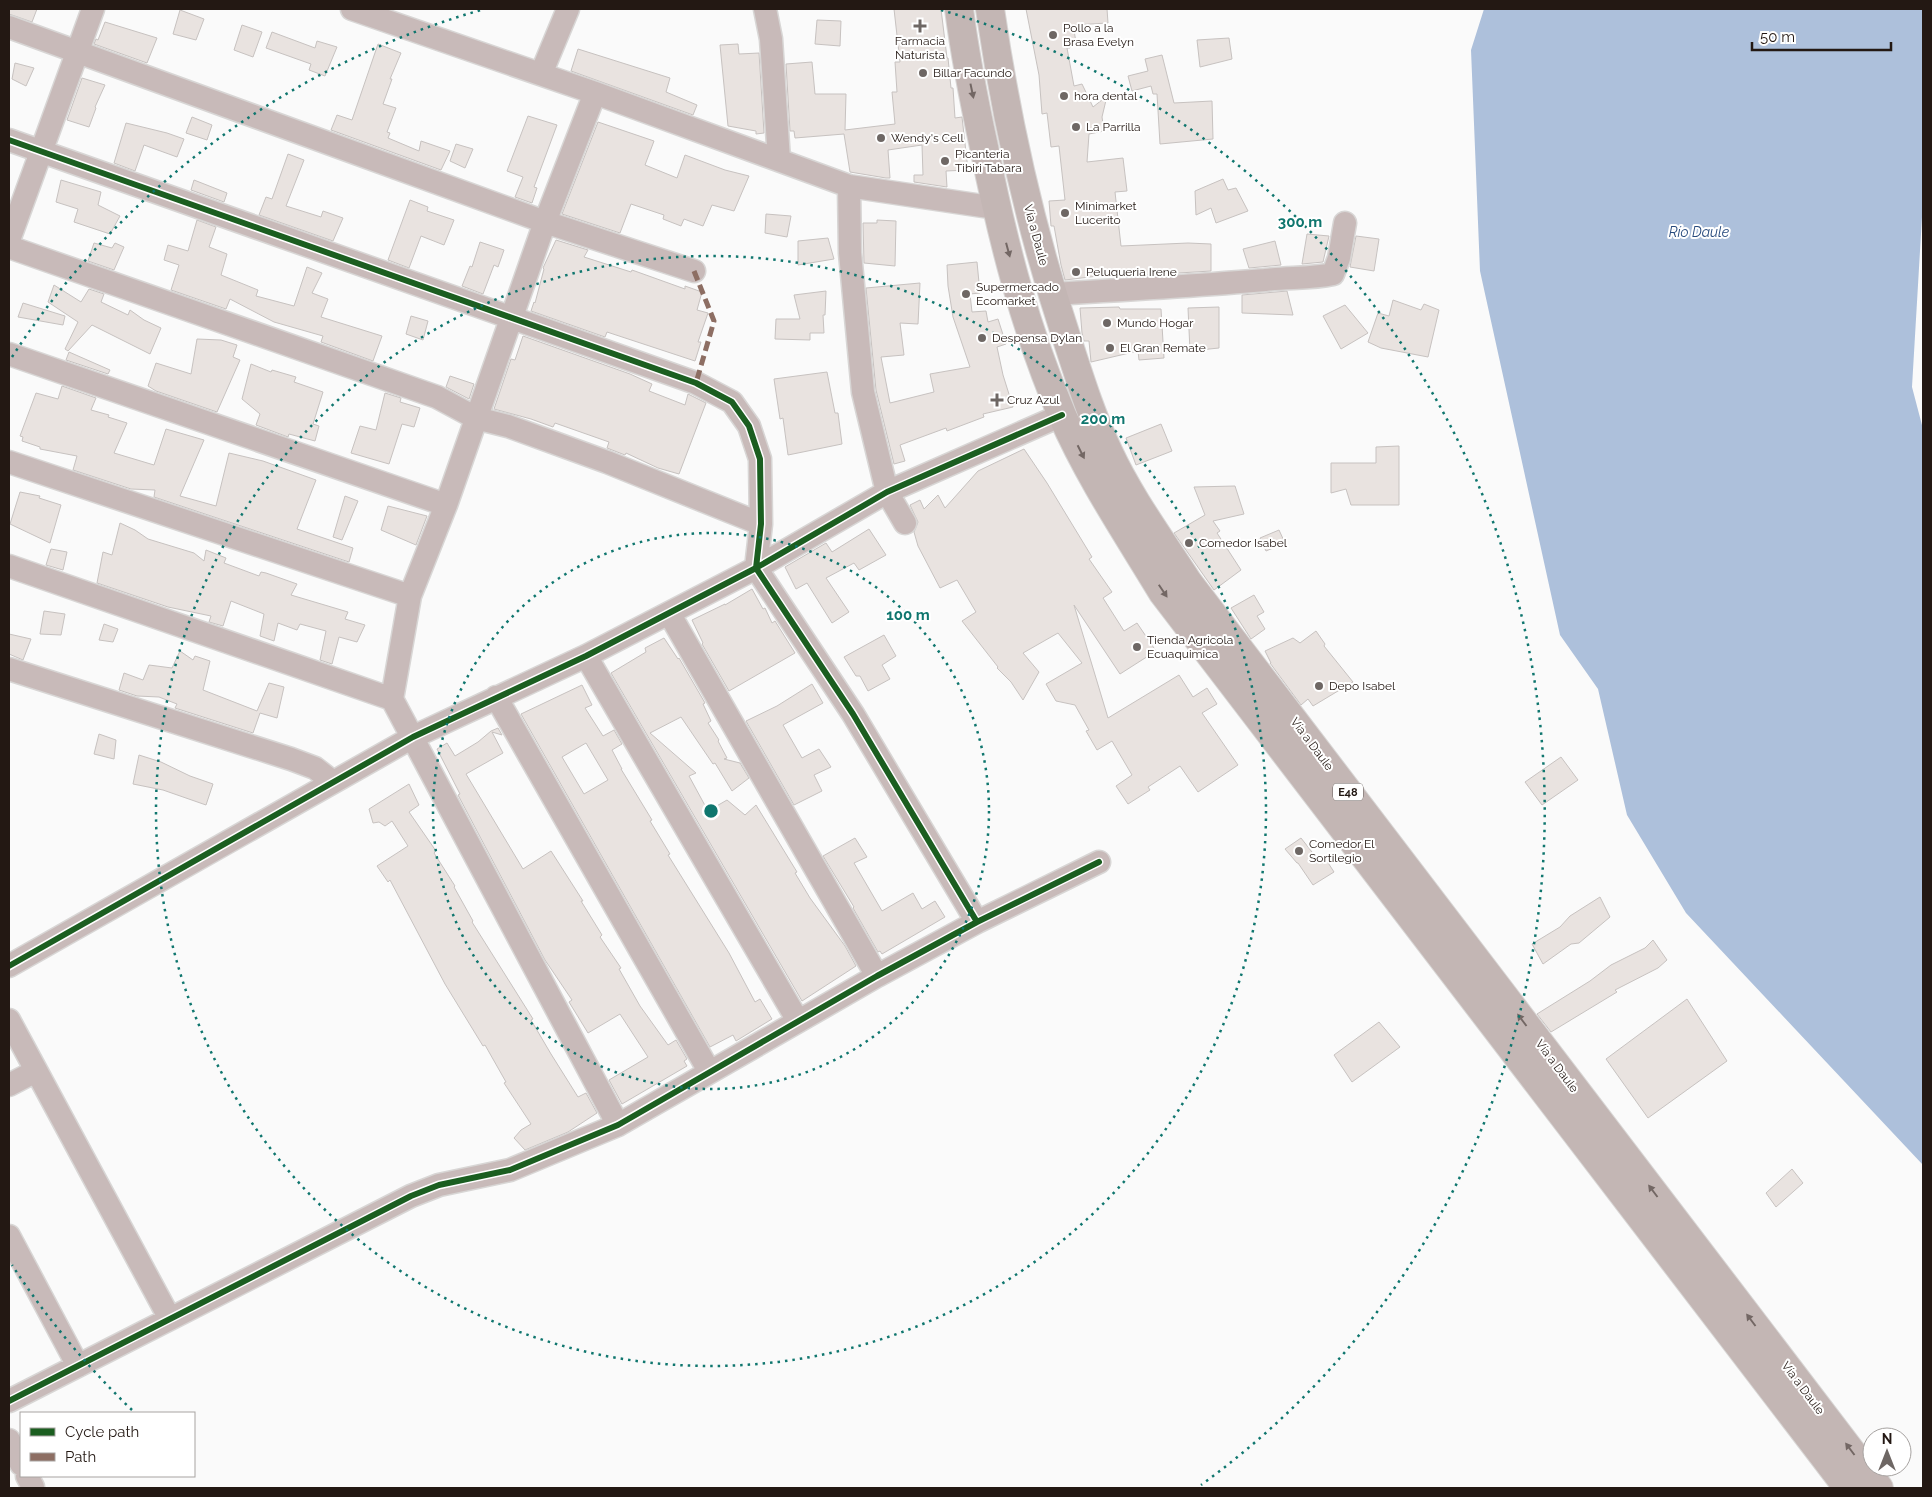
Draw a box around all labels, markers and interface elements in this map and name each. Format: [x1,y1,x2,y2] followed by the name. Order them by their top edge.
[914,20,926,32] marker: Farmacia Naturista
[1752,20,1891,52] scale bar
[1063,21,1134,49] place label: Pollo a la Brasa Evelyn
[1760,28,1795,46] text: 50 m
[1047,29,1059,41] marker: Pollo a la Brasa Evelyn
[895,34,945,62] place label: Farmacia Naturista
[933,66,1012,80] place label: Billar Facundo
[917,67,929,79] marker: Billar Facundo
[969,84,977,100] one-way arrow
[1074,89,1138,103] place label: hora dental
[1058,90,1070,102] marker: hora dental
[1086,120,1141,134] place label: La Parrilla
[1070,121,1082,133] marker: La Parrilla
[891,131,964,145] place label: Wendy's Cell
[875,132,887,144] marker: Wendy's Cell
[955,147,1022,175] place label: Picanteria Tibiri Tabara
[939,155,951,167] marker: Picanteria Tibiri Tabara
[1075,199,1137,227] place label: Minimarket Lucerito
[1021,203,1051,267] street label: Vía a Daule
[1059,207,1071,219] marker: Minimarket Lucerito
[1278,213,1322,231] text: 300 m
[1669,224,1730,240] water label: Río Daule
[1004,242,1012,257] one-way arrow
[1086,265,1177,279] place label: Peluqueria Irene
[1070,266,1082,278] marker: Peluqueria Irene
[976,280,1059,308] place label: Supermercado Ecomarket
[960,288,972,300] marker: Supermercado Ecomarket
[1117,316,1194,330] place label: Mundo Hogar
[1101,317,1113,329] marker: Mundo Hogar
[992,331,1082,345] place label: Despensa Dylan
[976,332,988,344] marker: Despensa Dylan
[1120,341,1206,355] place label: El Gran Remate
[1104,342,1116,354] marker: El Gran Remate
[1007,393,1060,407] place label: Cruz Azul
[991,394,1003,406] marker: Cruz Azul
[1081,410,1125,428] text: 200 m
[1077,444,1085,459] one-way arrow
[1199,536,1288,550] place label: Comedor Isabel
[1183,537,1195,549] marker: Comedor Isabel
[1158,585,1168,598] one-way arrow
[886,606,930,624] text: 100 m
[1147,633,1233,661] place label: Tienda Agricola Ecuaquimica
[1131,641,1143,653] marker: Tienda Agricola Ecuaquimica
[1329,679,1396,693] place label: Depo Isabel
[1313,680,1325,692] marker: Depo Isabel
[1288,715,1336,773] street label: Vía a Daule
[1333,784,1363,800] road number: E48
[702,802,720,820] centre of rings
[1309,837,1375,865] place label: Comedor El Sortilegio
[1293,845,1305,857] marker: Comedor El Sortilegio
[1517,1013,1527,1027] one-way arrow
[1533,1037,1581,1095] street label: Vía a Daule
[1647,1185,1658,1198] one-way arrow
[1746,1313,1756,1327] one-way arrow
[1779,1359,1827,1417] street label: Vía a Daule
[20,1412,195,1477] legend
[65,1423,139,1441] text: Cycle path
[1862,1427,1912,1477] north arrow
[1882,1431,1892,1447] text: N
[1844,1443,1855,1456] one-way arrow
[65,1448,96,1466] text: Path

